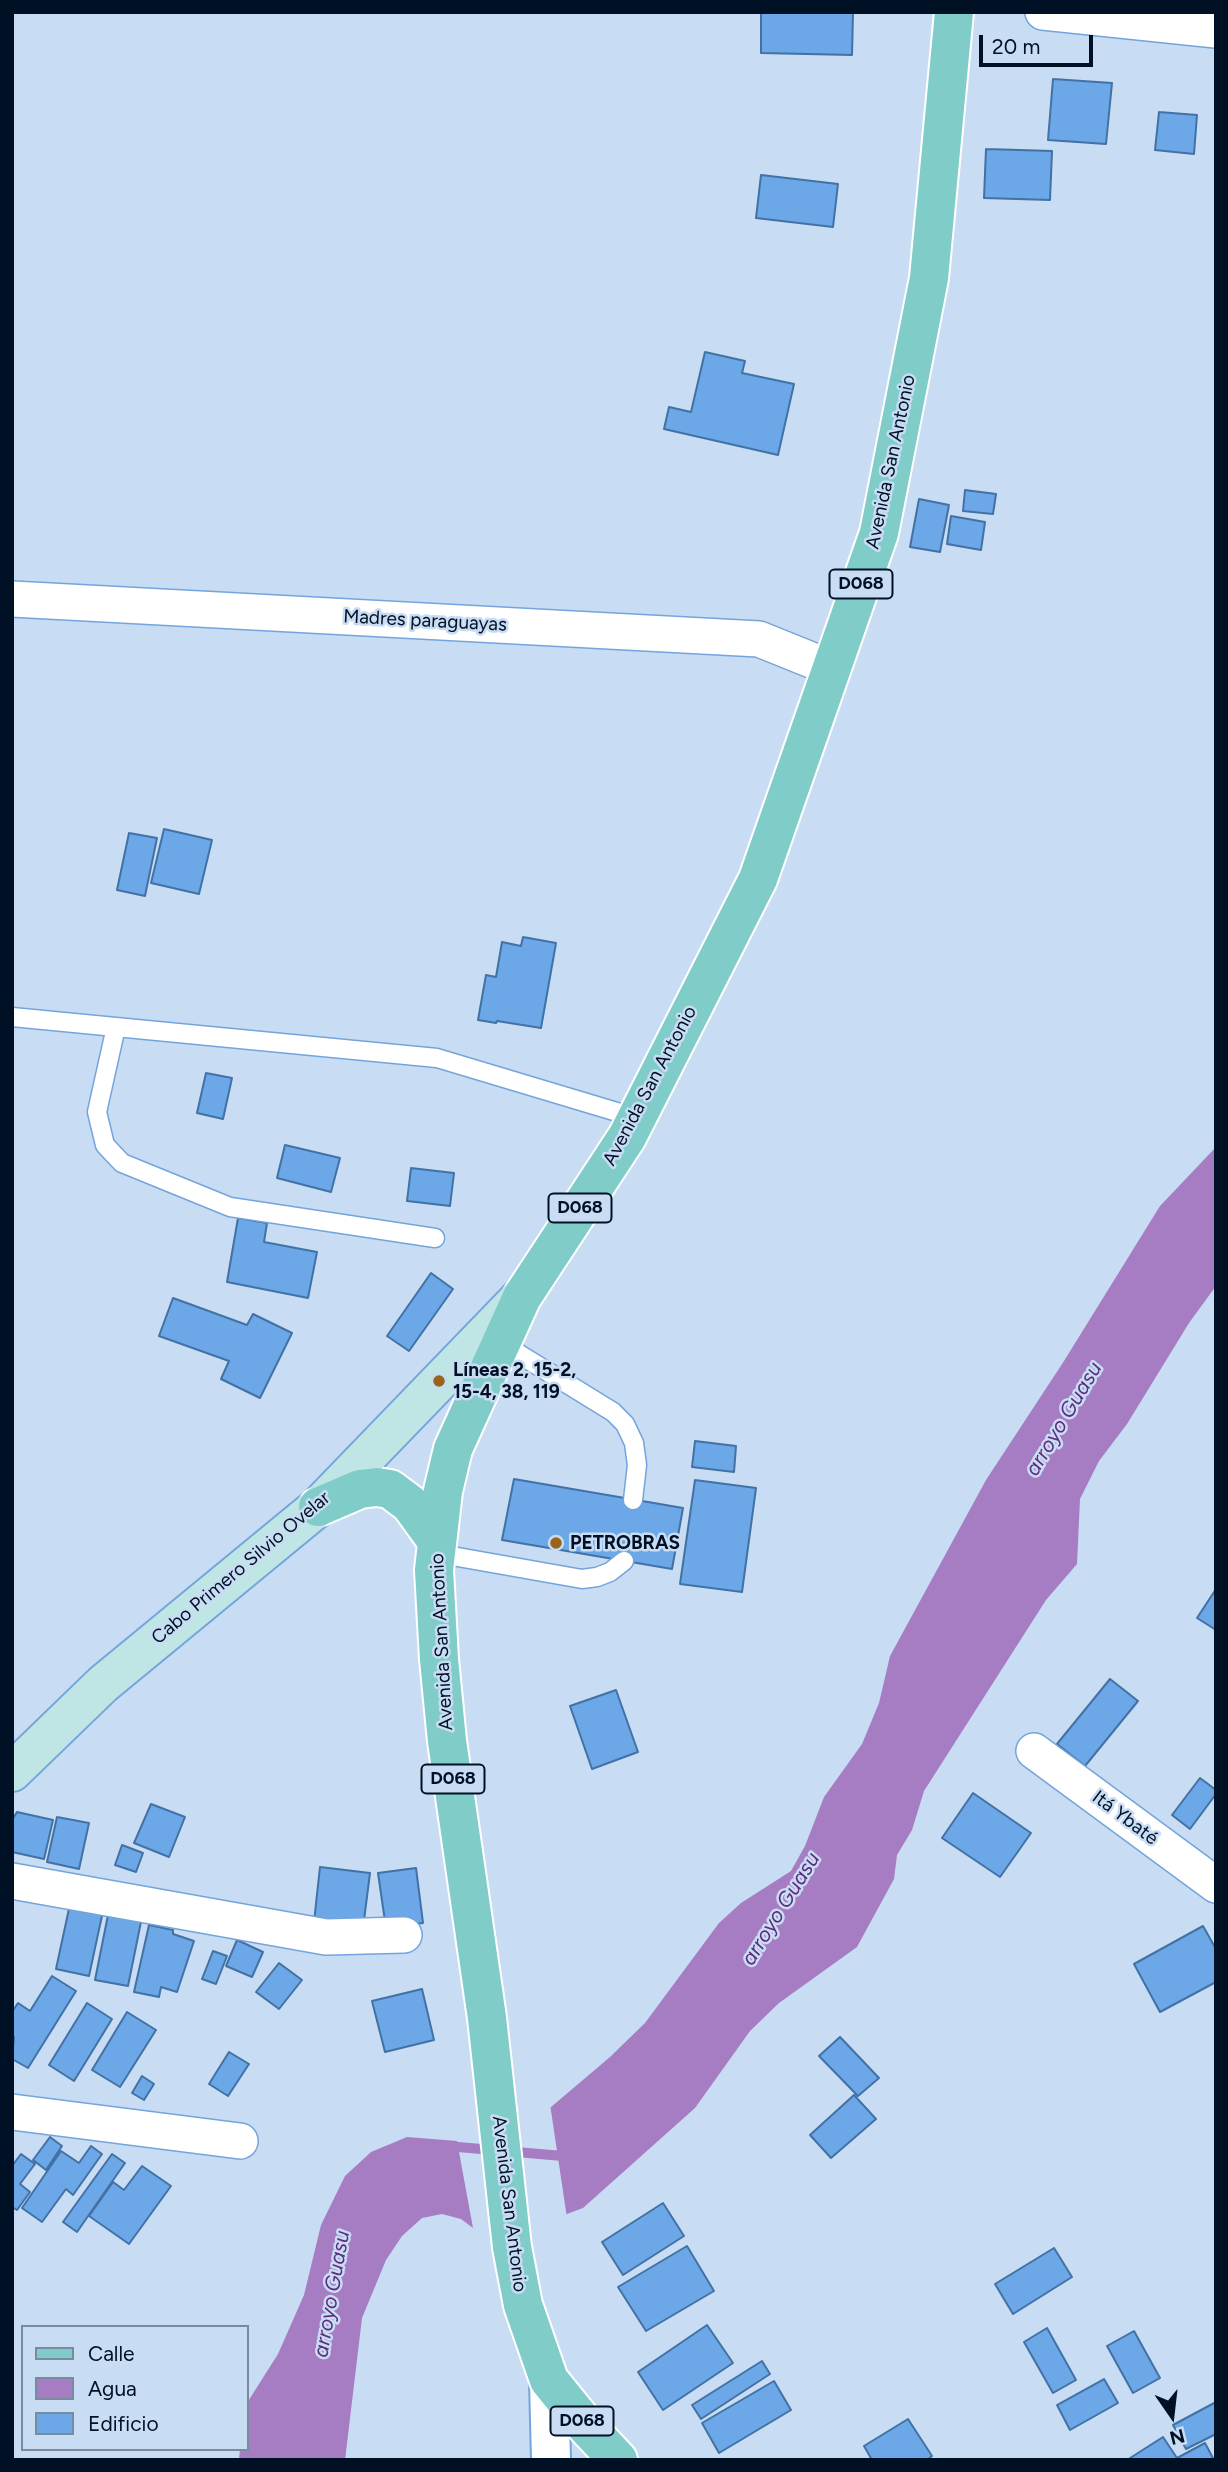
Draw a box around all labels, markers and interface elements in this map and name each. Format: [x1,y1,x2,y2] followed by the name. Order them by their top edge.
[983,21,1097,65] scale bar
[992,34,1040,59] text: 20 m
[861,373,921,551] street label: Avenida San Antonio
[830,570,892,598] road number: D068
[343,605,507,637] street label: Madres paraguayas
[598,1002,702,1170] street label: Avenida San Antonio
[548,1194,612,1223] road number: D068
[1020,1358,1108,1480] water label: arroyo Guasu
[453,1359,576,1403] place label: Líneas 2, 15-2, 15-4, 38, 119
[431,1373,447,1389] marker: Líneas 2, 15-2, 15-4, 38, 119
[147,1487,335,1649] street label: Cabo Primero Silvio Ovelar
[570,1532,680,1554] place label: PETROBRAS
[548,1535,564,1551] marker: PETROBRAS
[426,1553,458,1731] street label: Avenida San Antonio
[421,1764,484,1794] road number: D068
[1088,1786,1162,1850] street label: Itá Ybaté
[736,1848,826,1970] water label: arroyo Guasu
[487,2115,531,2293] street label: Avenida San Antonio
[308,2229,356,2359] water label: arroyo Guasu
[21,2325,248,2451] legend
[88,2341,135,2366] text: Calle
[88,2376,137,2401] text: Agua
[1137,2381,1207,2451] north arrow
[550,2406,614,2435] road number: D068
[88,2411,159,2436] text: Edificio
[1167,2424,1187,2450] text: N

